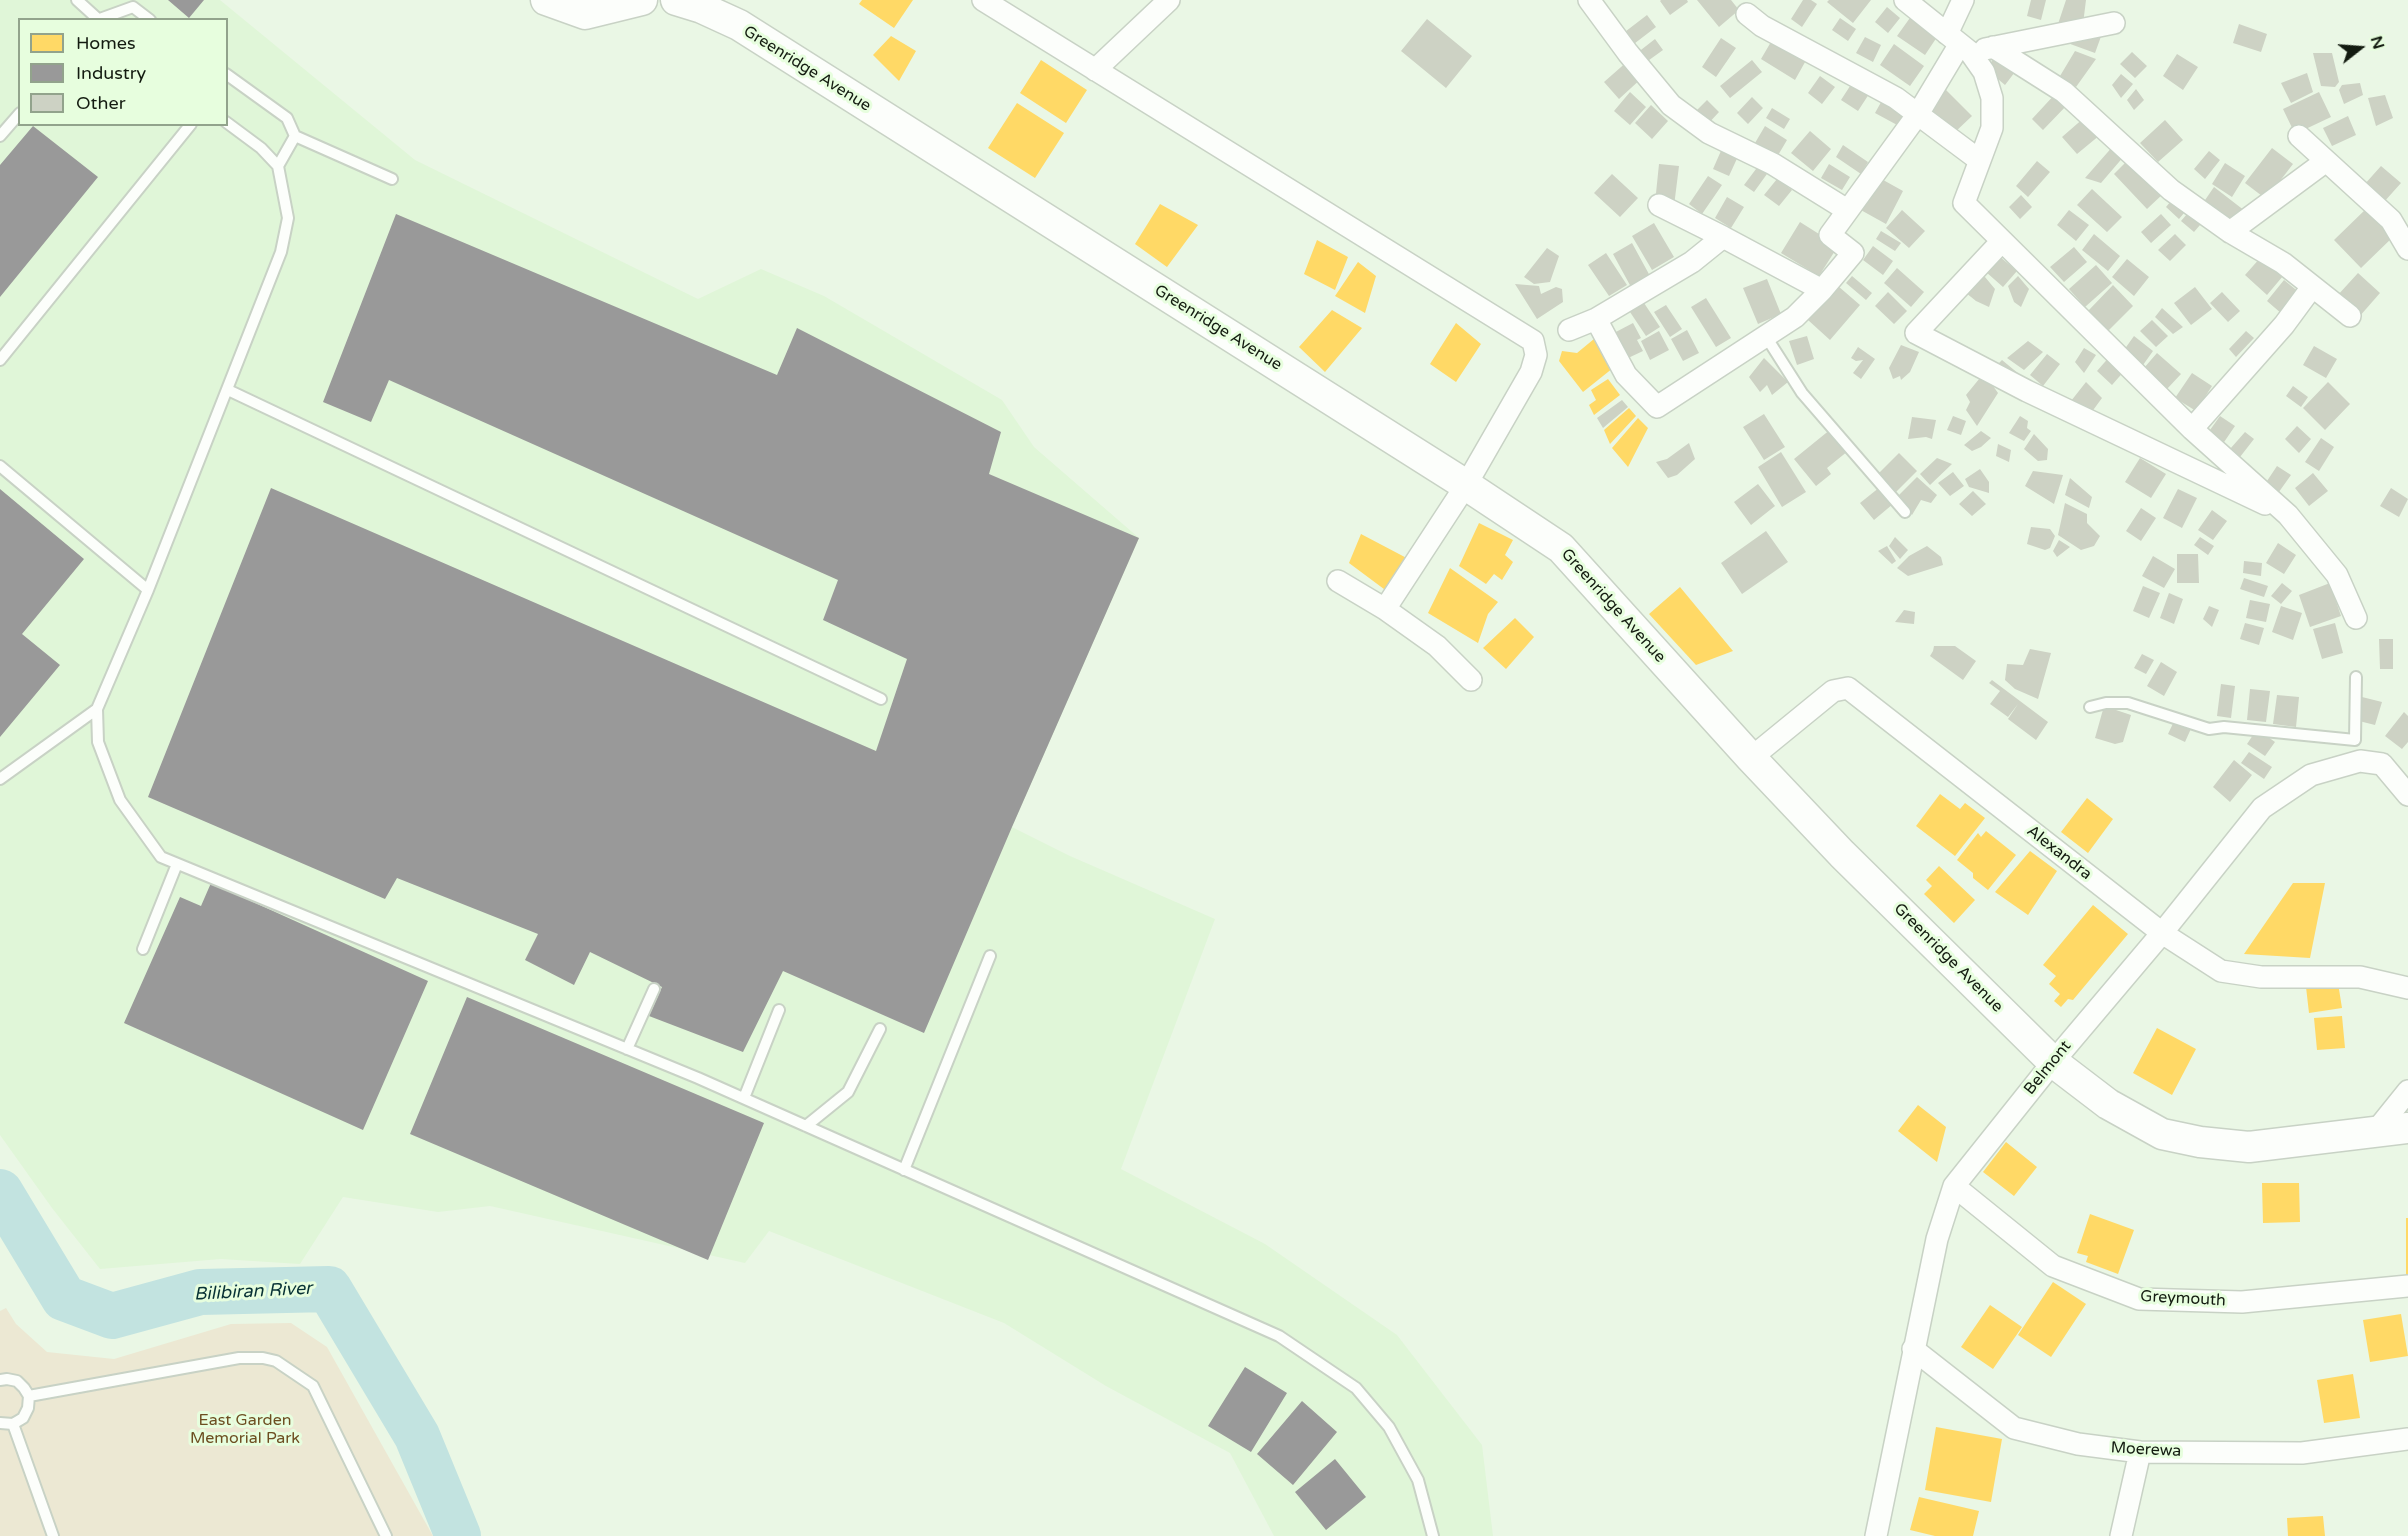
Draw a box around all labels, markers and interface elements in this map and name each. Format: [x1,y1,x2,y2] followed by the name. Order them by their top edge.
[18,18,228,126] legend
[2330,18,2390,78] north arrow
[740,22,874,116] street label: Greenridge Avenue
[76,32,136,54] text: Homes
[2366,34,2389,52] text: N
[76,62,146,84] text: Industry
[76,92,126,114] text: Other
[1151,281,1285,375] street label: Greenridge Avenue
[1557,545,1669,667] street label: Greenridge Avenue
[2023,822,2095,884] street label: Alexandra
[1889,899,2007,1017] street label: Greenridge Avenue
[2020,1037,2076,1099] street label: Belmont
[193,1278,313,1306] water label: Bilibiran River
[2140,1287,2226,1311] street label: Greymouth
[190,1411,300,1449] park label: East Garden Memorial Park
[2110,1439,2182,1461] street label: Moerewa

